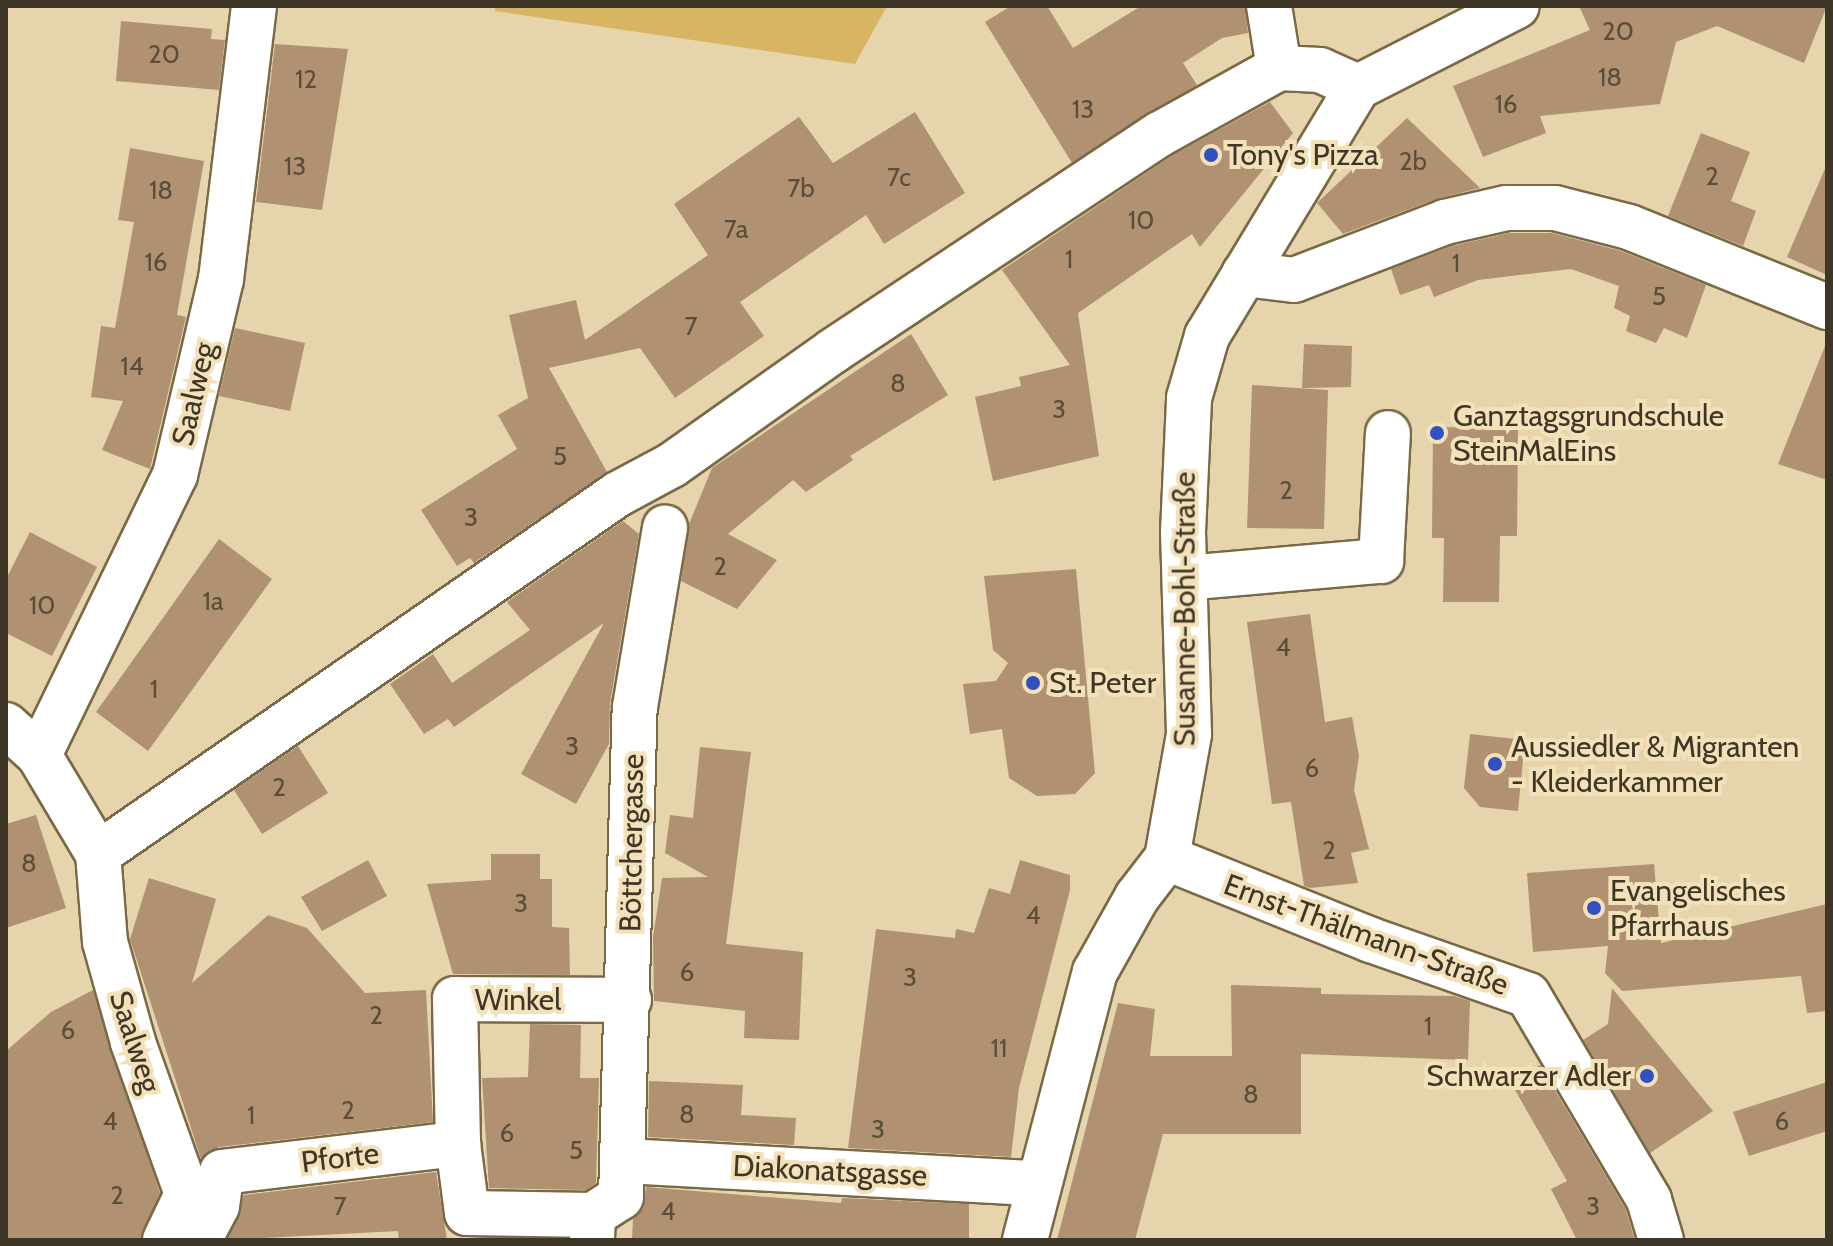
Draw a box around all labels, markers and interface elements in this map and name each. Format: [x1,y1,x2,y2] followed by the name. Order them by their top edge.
[1602,16,1634,48] house number: 20
[148,39,180,71] house number: 20
[1598,62,1622,94] house number: 18
[295,64,317,96] house number: 12
[1494,89,1518,121] house number: 16
[1072,94,1094,126] house number: 13
[1227,137,1379,173] place label: Tony's Pizza
[1202,146,1220,164] marker: Tony's Pizza
[1399,146,1427,178] house number: 2b
[284,151,306,183] house number: 13
[1705,161,1719,193] house number: 2
[887,162,911,194] house number: 7c
[787,173,815,205] house number: 7b
[149,175,173,207] house number: 18
[1128,205,1154,237] house number: 10
[724,214,748,246] house number: 7a
[1065,244,1073,276] house number: 1
[144,247,168,279] house number: 16
[1452,248,1460,280] house number: 1
[1652,281,1666,313] house number: 5
[684,311,698,343] house number: 7
[165,339,223,449] street label: Saalweg
[120,351,144,383] house number: 14
[890,368,906,400] house number: 8
[1052,394,1066,426] house number: 3
[1453,398,1724,468] place label: Ganztagsgrundschule SteinMalEins
[1428,424,1446,442] marker: Ganztagsgrundschule SteinMalEins
[553,441,567,473] house number: 5
[1167,472,1203,746] street label: Susanne-Bohl-Straße
[1279,475,1293,507] house number: 2
[464,502,478,534] house number: 3
[713,551,727,583] house number: 2
[203,586,223,618] house number: 1a
[29,590,55,622] house number: 10
[1275,632,1291,664] house number: 4
[1049,665,1156,701] place label: St. Peter
[150,674,158,706] house number: 1
[1024,674,1042,692] marker: St. Peter
[1511,729,1799,800] place label: Aussiedler & Migranten - Kleiderkammer
[565,731,579,763] house number: 3
[1305,753,1319,785] house number: 6
[612,754,652,932] street label: Böttchergasse
[1486,755,1504,773] marker: Aussiedler & Migranten - Kleiderkammer
[272,772,286,804] house number: 2
[1322,835,1336,867] house number: 2
[21,848,37,880] house number: 8
[1219,867,1513,1003] street label: Ernst-Thälmann-Straße
[1610,873,1786,944] place label: Evangelisches Pfarrhaus
[514,888,528,920] house number: 3
[1585,899,1603,917] marker: Evangelisches Pfarrhaus
[1025,900,1041,932] house number: 4
[680,957,694,989] house number: 6
[903,962,917,994] house number: 3
[475,982,561,1018] street label: Winkel
[102,986,168,1098] street label: Saalweg
[369,1000,383,1032] house number: 2
[1424,1011,1432,1043] house number: 1
[61,1015,75,1047] house number: 6
[991,1033,1007,1065] house number: 11
[1426,1058,1631,1094] place label: Schwarzer Adler
[1638,1067,1656,1085] marker: Schwarzer Adler
[1243,1079,1259,1111] house number: 8
[341,1095,355,1127] house number: 2
[679,1099,695,1131] house number: 8
[247,1100,255,1132] house number: 1
[102,1106,118,1138] house number: 4
[1775,1106,1789,1138] house number: 6
[871,1114,885,1146] house number: 3
[500,1118,514,1150] house number: 6
[299,1135,381,1181] street label: Pforte
[569,1135,583,1167] house number: 5
[732,1148,928,1194] street label: Diakonatsgasse
[110,1180,124,1212] house number: 2
[333,1191,347,1223] house number: 7
[1586,1191,1600,1223] house number: 3
[660,1196,676,1228] house number: 4

